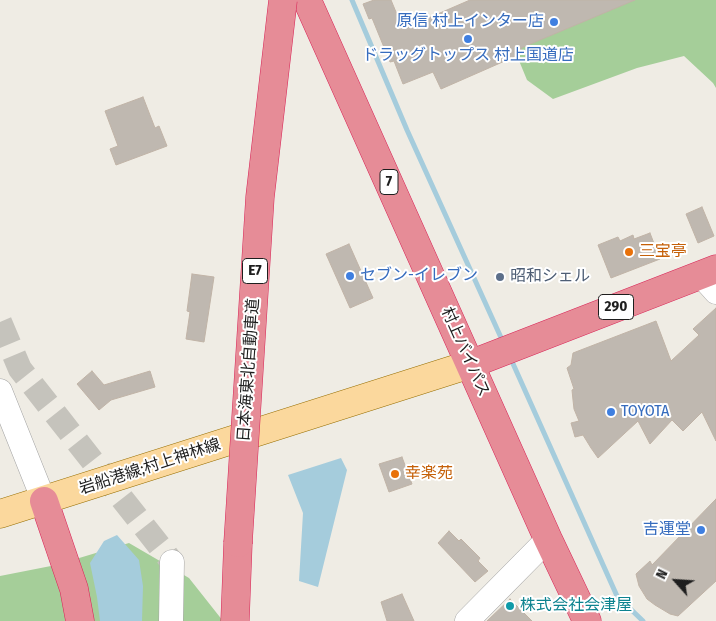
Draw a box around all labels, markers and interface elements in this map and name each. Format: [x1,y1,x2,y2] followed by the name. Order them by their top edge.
[396,12,544,32] place label: 原信 村上インター店
[548,16,560,28] marker: 原信 村上インター店
[462,33,474,45] marker: ドラッグトップス 村上国道店
[362,46,574,66] place label: ドラッグトップス 村上国道店
[380,170,398,194] road number: 7
[639,242,687,262] place label: 三宝亭
[623,246,635,258] marker: 三宝亭
[242,258,268,284] road number: E7
[360,266,478,286] place label: セブン-イレブン
[510,267,590,287] place label: 昭和シェル
[344,270,356,282] marker: セブン-イレブン
[494,271,506,283] marker: 昭和シェル
[598,294,634,320] road number: 290
[234,298,264,442] street label: 日本海東北自動車道
[437,304,493,400] street label: 村上バイパス
[621,402,669,422] place label: TOYOTA
[605,406,617,418] marker: TOYOTA
[77,435,223,499] street label: 岩船港線;村上神林線
[405,464,453,484] place label: 幸楽苑
[389,468,401,480] marker: 幸楽苑
[643,520,691,540] place label: 吉運堂
[695,524,707,536] marker: 吉運堂
[651,556,701,606] north arrow
[653,567,672,582] text: N
[520,596,632,616] place label: 株式会社会津屋
[504,600,516,612] marker: 株式会社会津屋

